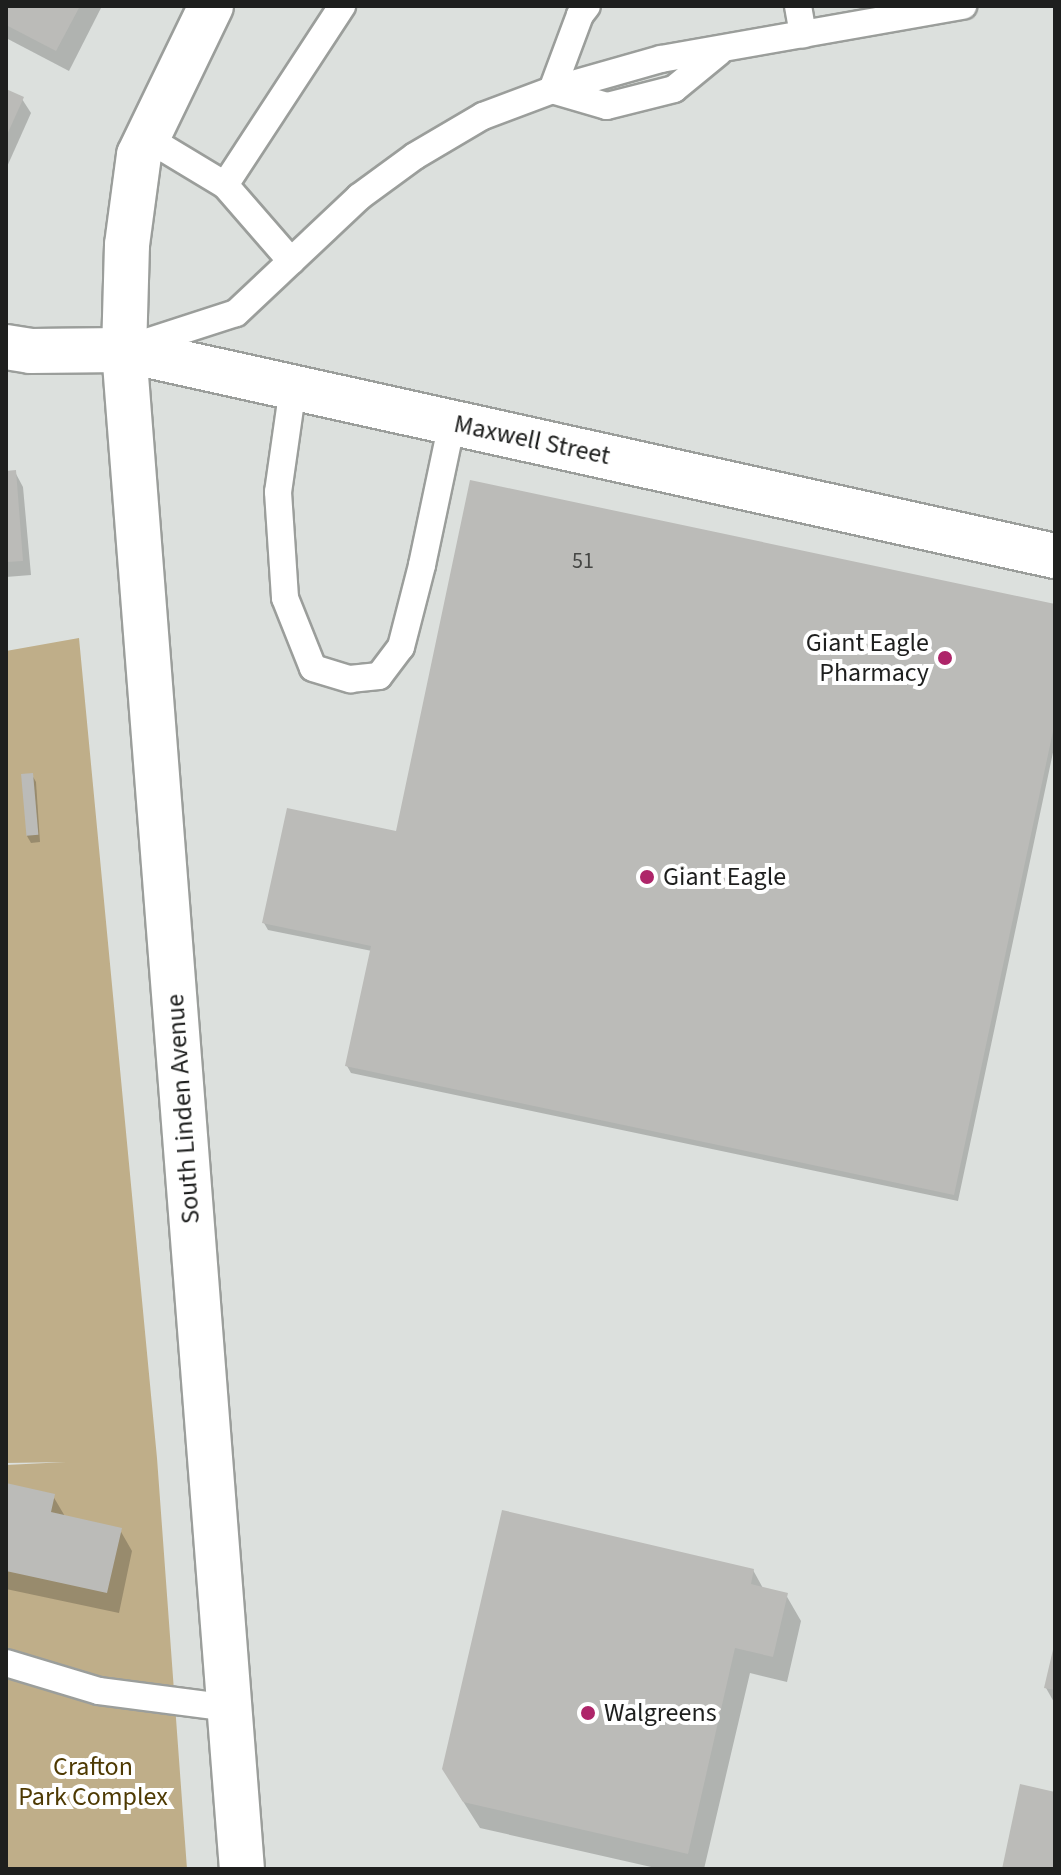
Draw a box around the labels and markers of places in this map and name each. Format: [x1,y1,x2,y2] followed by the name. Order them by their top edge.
[806,627,929,688] place label: Giant Eagle Pharmacy
[936,649,954,667] marker: Giant Eagle Pharmacy
[663,861,786,893] place label: Giant Eagle
[638,868,656,886] marker: Giant Eagle
[604,1697,717,1729] place label: Walgreens
[579,1704,597,1722] marker: Walgreens

